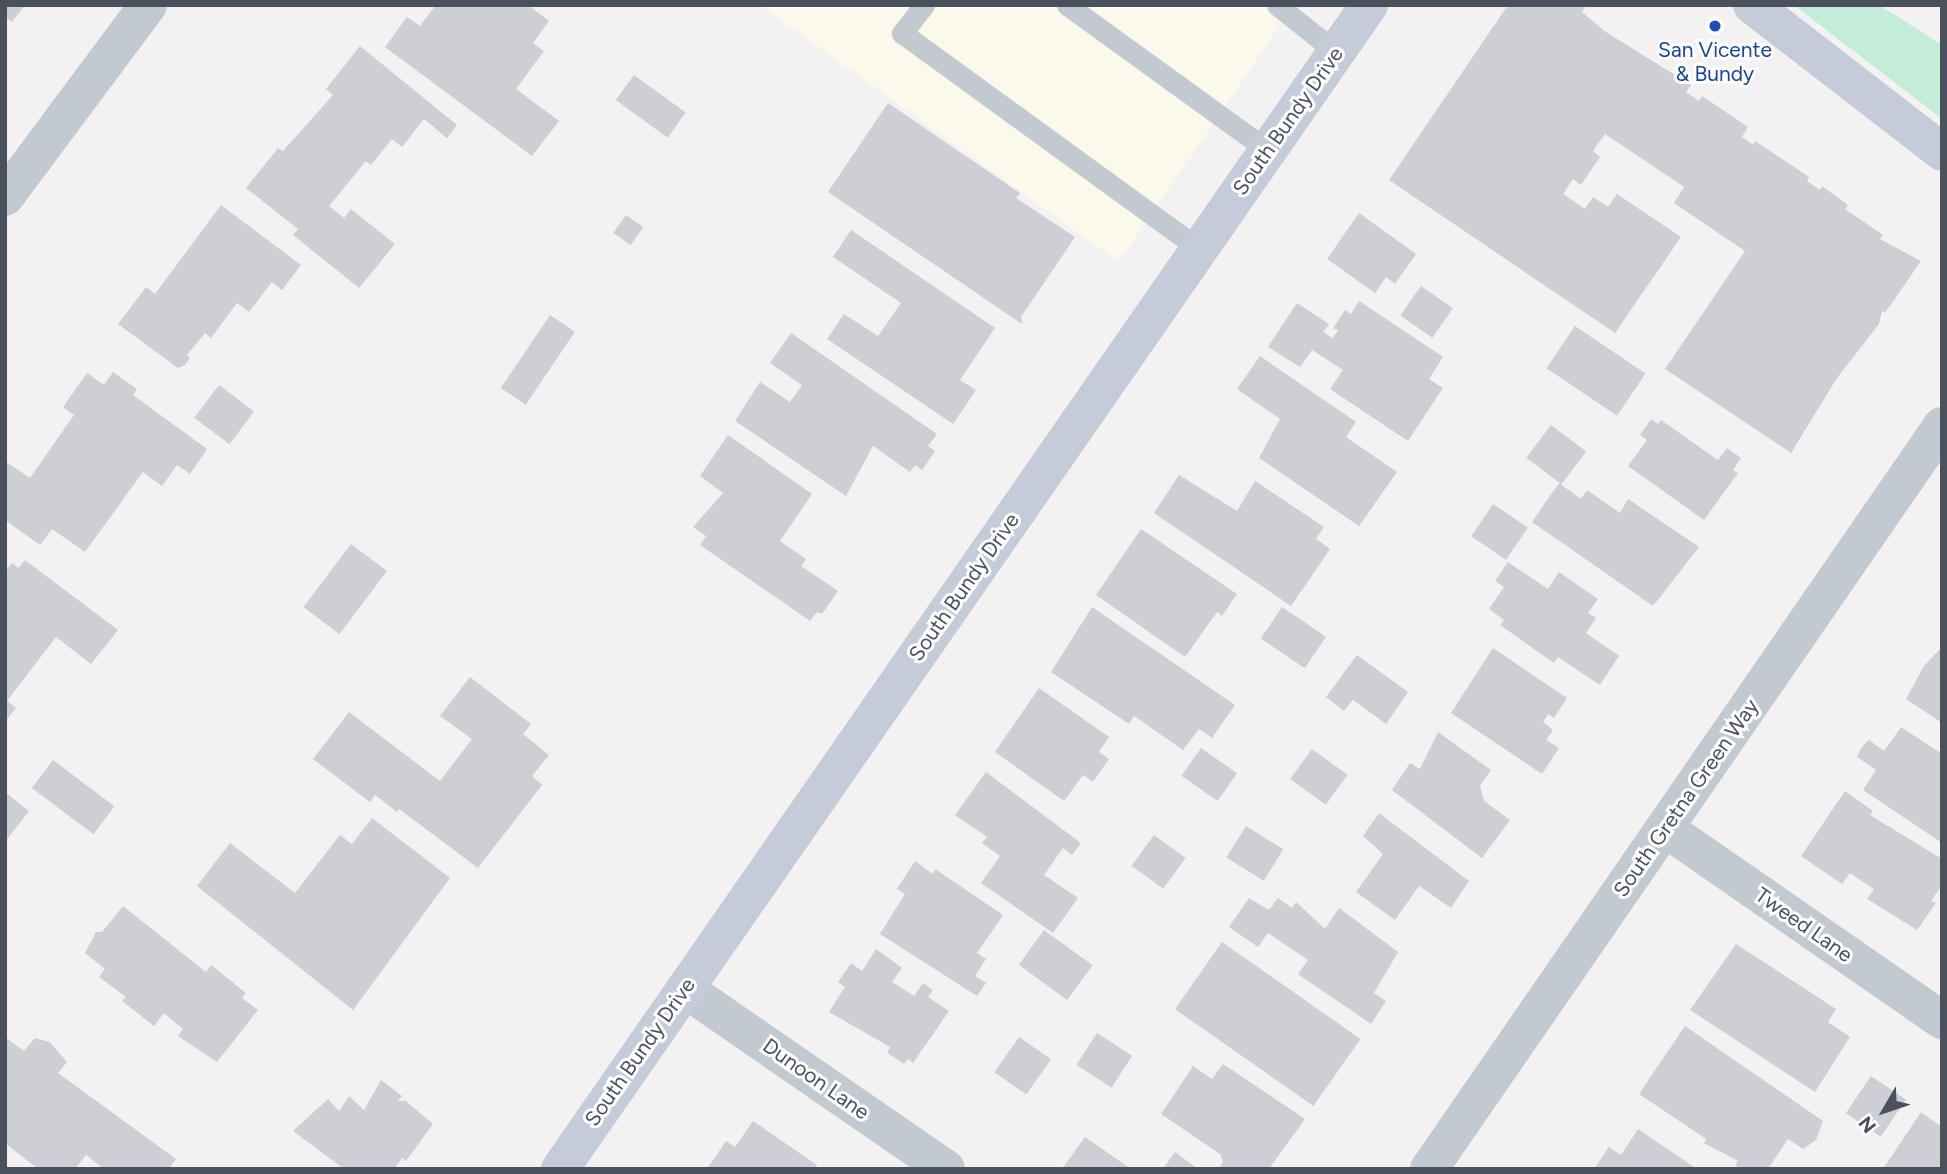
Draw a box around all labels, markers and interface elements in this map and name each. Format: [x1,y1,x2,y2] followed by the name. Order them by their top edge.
[1707,18,1723,34] marker: San Vicente & Bundy
[1658,37,1772,87] place label: San Vicente & Bundy
[1227,42,1349,200] street label: South Bundy Drive
[903,508,1025,666] street label: South Bundy Drive
[1608,694,1764,902] street label: South Gretna Green Way
[1751,882,1857,968] street label: Tweed Lane
[579,973,701,1131] street label: South Bundy Drive
[758,1033,874,1125] street label: Dunoon Lane
[1849,1076,1919,1146] north arrow
[1854,1112,1881,1137] text: N

